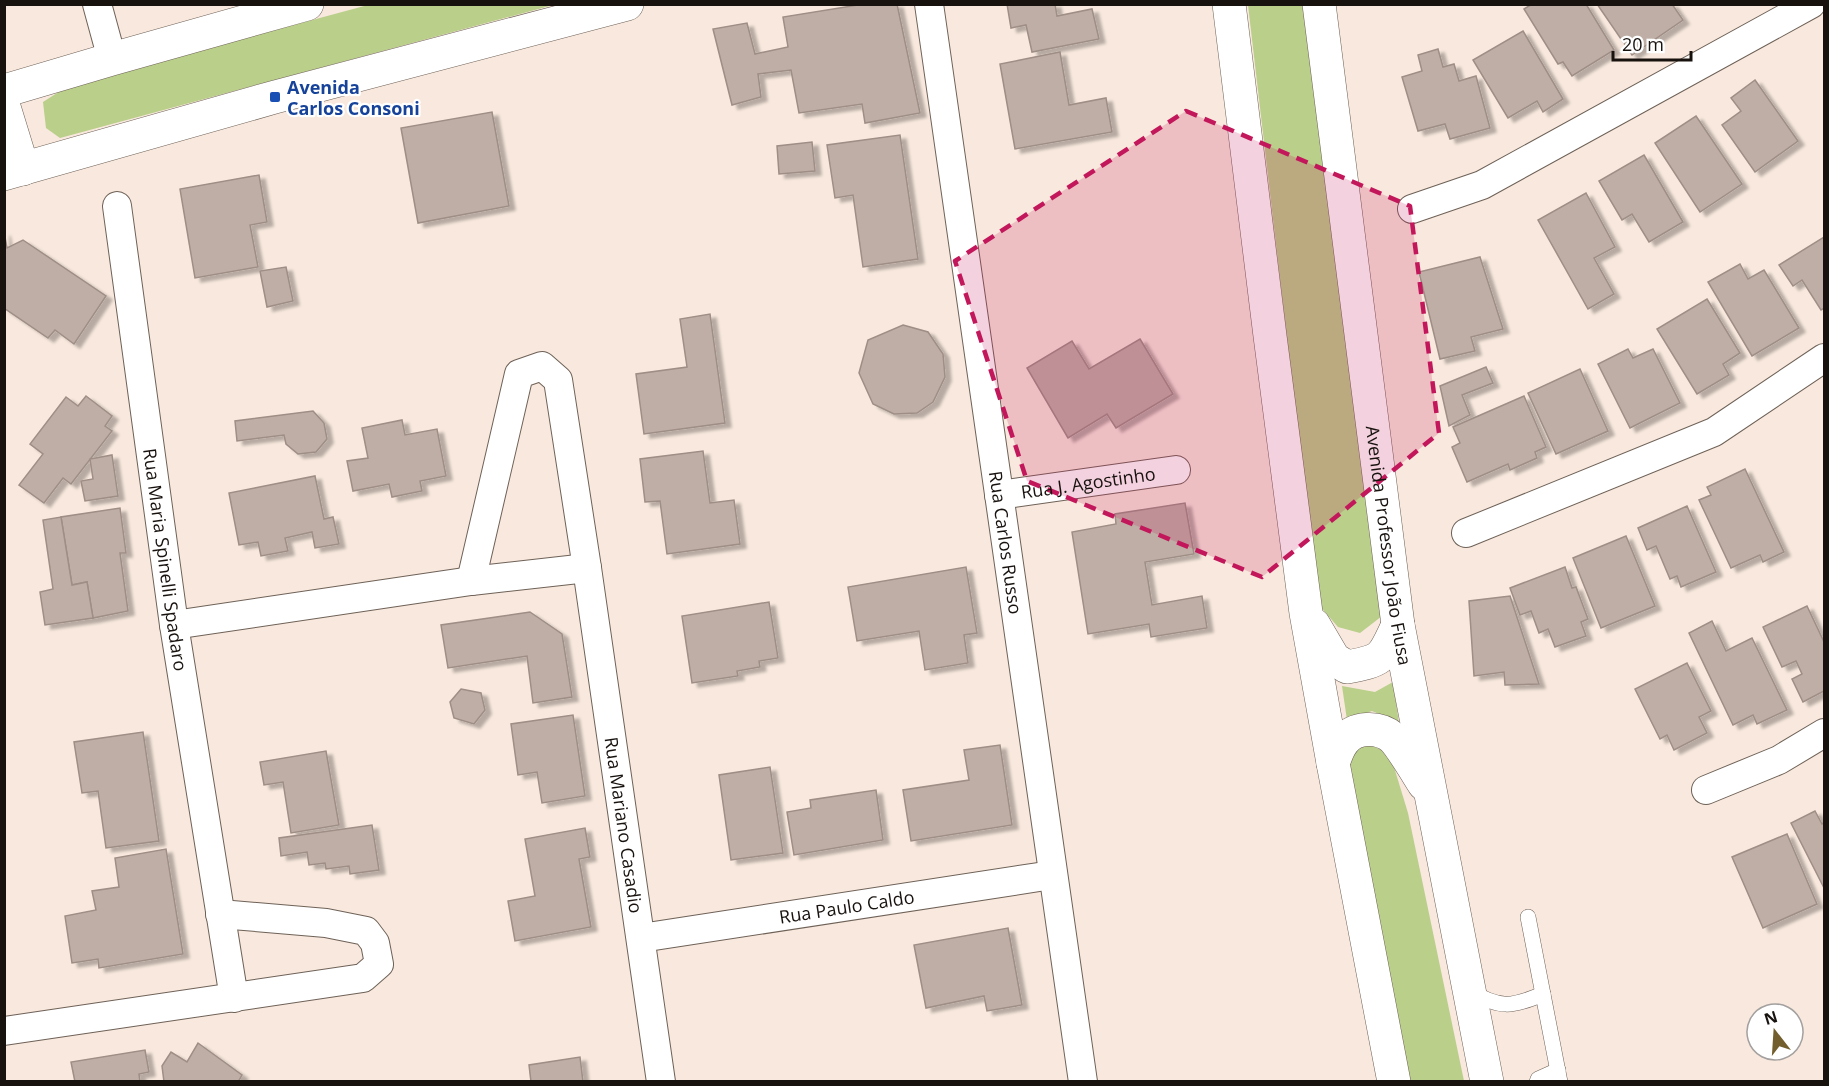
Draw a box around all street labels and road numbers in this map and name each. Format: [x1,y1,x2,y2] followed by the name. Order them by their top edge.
[1361,424,1418,667] street label: Avenida Professor João Fiusa
[138,447,193,673] street label: Rua Maria Spinelli Spadaro
[1019,461,1157,504] street label: Rua J. Agostinho
[984,469,1028,616] street label: Rua Carlos Russo
[599,735,649,915] street label: Rua Mariano Casadio
[777,884,916,929] street label: Rua Paulo Caldo

